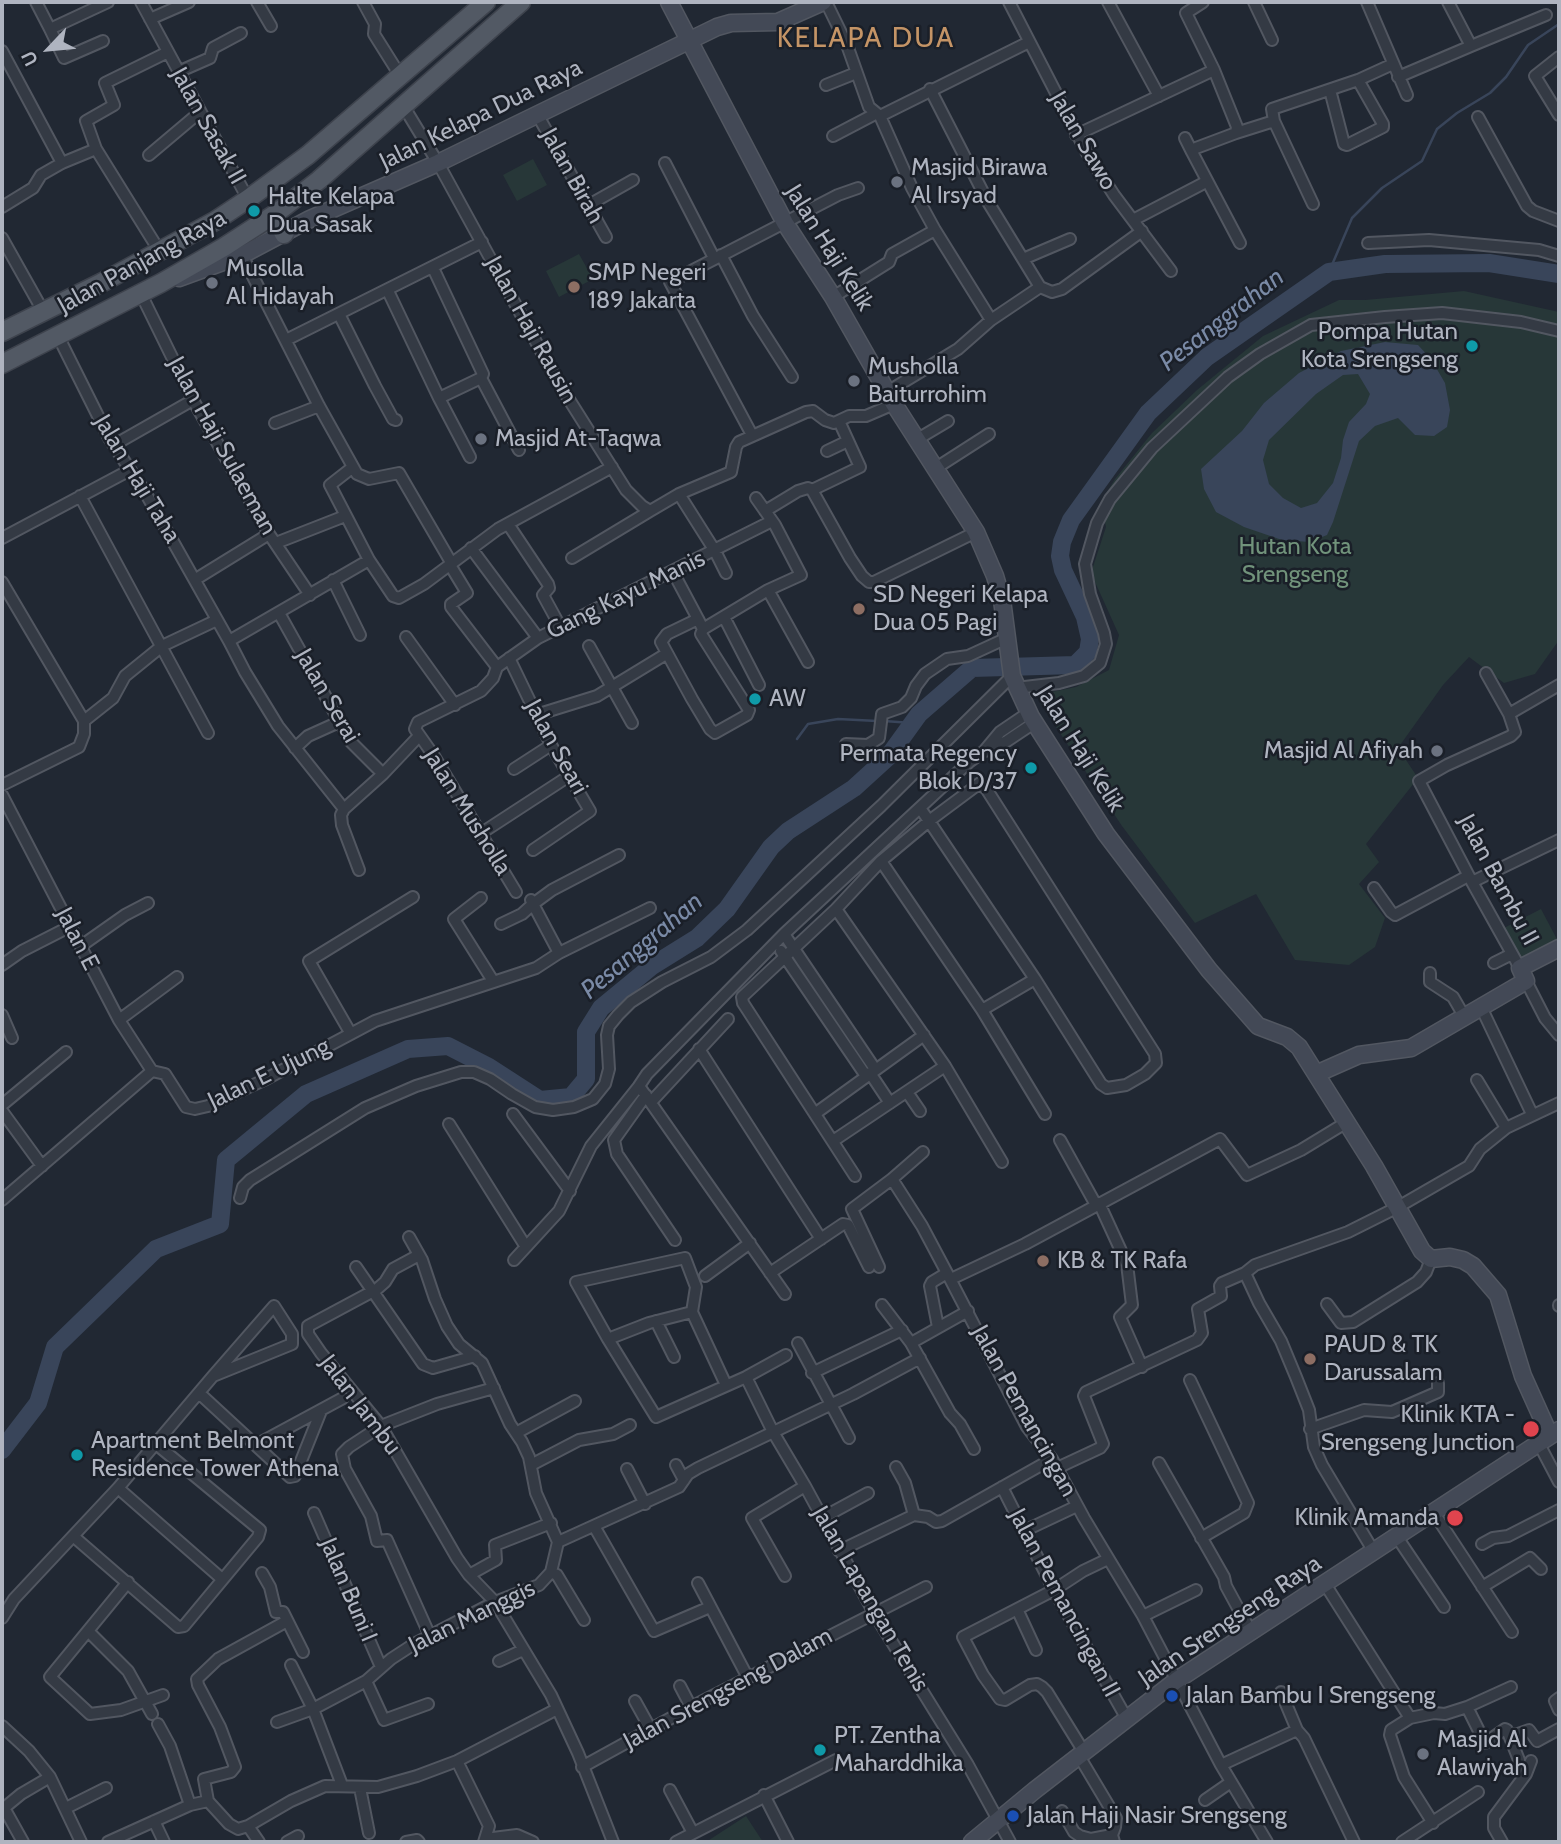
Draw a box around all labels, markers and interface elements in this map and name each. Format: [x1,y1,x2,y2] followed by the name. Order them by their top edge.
[14,14,84,84] north arrow
[778,22,954,56] district label: KELAPA DUA
[16,47,43,70] text: U
[375,53,587,177] street label: Jalan Kelapa Dua Raya
[164,63,252,189] street label: Jalan Sasak II
[1043,87,1123,195] street label: Jalan Sawo
[534,123,610,229] street label: Jalan Birah
[911,154,1047,210] place label: Masjid Birawa Al Irsyad
[889,174,905,190] marker: Masjid Birawa Al Irsyad
[779,179,879,317] street label: Jalan Haji Kelik
[268,183,395,239] place label: Halte Kelapa Dua Sasak
[246,203,262,219] marker: Halte Kelapa Dua Sasak
[53,204,231,320] street label: Jalan Panjang Raya
[479,251,583,409] street label: Jalan Haji Rausin
[226,255,334,311] place label: Musolla Al Hidayah
[588,259,706,315] place label: SMP Negeri 189 Jakarta
[1153,262,1291,378] water label: Pesanggrahan
[204,275,220,291] marker: Musolla Al Hidayah
[566,279,582,295] marker: SMP Negeri 189 Jakarta
[1301,318,1458,374] place label: Pompa Hutan Kota Srengseng
[1464,338,1480,354] marker: Pompa Hutan Kota Srengseng
[161,352,283,540] street label: Jalan Haji Sulaeman
[868,353,987,409] place label: Musholla Baiturrohim
[846,373,862,389] marker: Musholla Baiturrohim
[87,410,187,548] street label: Jalan Haji Taha
[495,425,661,453] place label: Masjid At-Taqwa
[473,431,489,447] marker: Masjid At-Taqwa
[1238,533,1352,589] park label: Hutan Kota Srengseng
[542,544,710,646] street label: Gang Kayu Manis
[873,581,1048,637] place label: SD Negeri Kelapa Dua 05 Pagi
[851,601,867,617] marker: SD Negeri Kelapa Dua 05 Pagi
[289,644,365,748] street label: Jalan Serai
[1030,680,1130,818] street label: Jalan Haji Kelik
[769,685,806,713] place label: AW
[747,691,763,707] marker: AW
[518,695,594,799] street label: Jalan Seari
[1264,737,1423,765] place label: Masjid Al Afiyah
[839,740,1017,796] place label: Permata Regency Blok D/37
[417,743,517,881] street label: Jalan Musholla
[1429,743,1445,759] marker: Masjid Al Afiyah
[1023,760,1039,776] marker: Permata Regency Blok D/37
[1452,810,1544,950] street label: Jalan Bambu II
[575,886,709,1006] water label: Pesanggrahan
[49,903,105,975] street label: Jalan E
[203,1032,335,1116] street label: Jalan E Ujung
[1057,1247,1187,1275] place label: KB & TK Rafa
[1035,1253,1051,1269] marker: KB & TK Rafa
[965,1320,1083,1502] street label: Jalan Pemancingan
[1324,1331,1443,1387] place label: PAUD & TK Darussalam
[313,1349,407,1461] street label: Jalan Jambu
[1302,1351,1318,1367] marker: PAUD & TK Darussalam
[1321,1401,1515,1457] place label: Klinik KTA - Srengseng Junction
[1521,1419,1541,1439] marker: Klinik KTA - Srengseng Junction
[91,1427,339,1483] place label: Apartment Belmont Residence Tower Athena
[69,1447,85,1463] marker: Apartment Belmont Residence Tower Athena
[805,1501,935,1697] street label: Jalan Lapangan Tenis
[1002,1504,1126,1702] street label: Jalan Pemancingan II
[1294,1504,1439,1532] place label: Klinik Amanda
[1445,1508,1465,1528] marker: Klinik Amanda
[313,1534,383,1646] street label: Jalan Buni I
[1133,1549,1327,1693] street label: Jalan Srengseng Raya
[404,1574,540,1660] street label: Jalan Manggis
[619,1622,837,1756] street label: Jalan Srengseng Dalam
[1186,1682,1436,1710] place label: Jalan Bambu I Srengseng
[1164,1688,1180,1704] marker: Jalan Bambu I Srengseng
[834,1722,964,1778] place label: PT. Zentha Maharddhika
[1437,1726,1527,1782] place label: Masjid Al Alawiyah
[812,1742,828,1758] marker: PT. Zentha Maharddhika
[1415,1746,1431,1762] marker: Masjid Al Alawiyah
[1027,1802,1287,1830] place label: Jalan Haji Nasir Srengseng
[1005,1808,1021,1824] marker: Jalan Haji Nasir Srengseng

